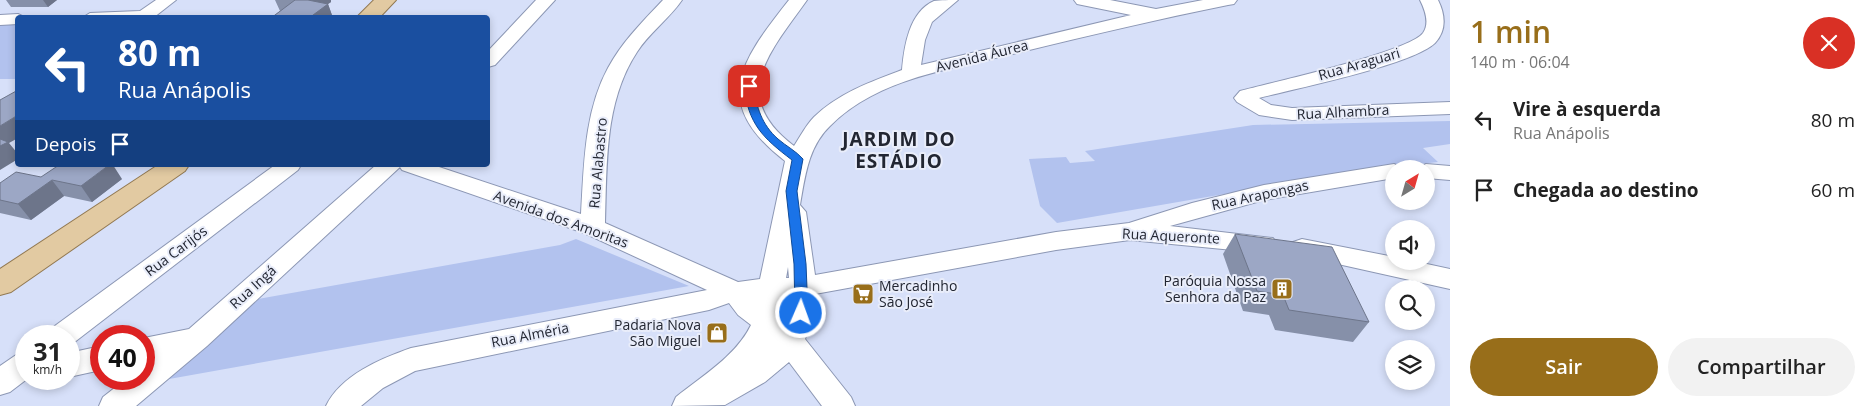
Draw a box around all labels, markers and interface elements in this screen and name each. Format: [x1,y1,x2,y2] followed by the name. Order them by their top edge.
[1470,11,1551,52] text: 1 min
[1803,17,1855,69] button: close
[118,29,201,76] text: 80 m
[35,35,100,100] icon: left
[934,35,1030,76] street label: Avenida Áurea
[1316,43,1402,84] street label: Rua Araguari
[1470,51,1570,73] text: 140 m · 06:04
[728,65,770,107] pin
[735,72,763,100] icon: arrive
[118,74,251,104] text: Rua Anápolis
[1513,96,1661,122] text: Vire à esquerda
[1296,100,1390,123] street label: Rua Alhambra
[1470,106,1498,134] icon: left
[1811,107,1855,133] text: 80 m
[584,117,611,209] street label: Rua Alabastro
[1513,122,1610,144] text: Rua Anápolis
[840,126,956,174] district label: JARDIM DO ESTÁDIO
[106,130,134,158] icon: arrive
[35,131,96,157] text: Depois
[1385,160,1435,210] north arrow
[1385,160,1435,390] map controls
[1210,175,1310,214] street label: Rua Arapongas
[1470,176,1498,204] icon: arrive
[1513,177,1699,203] text: Chegada ao destino
[1811,177,1855,203] text: 60 m
[491,185,631,252] street label: Avenida dos Amoritas
[1385,220,1435,270] button: sound
[141,221,211,280] street label: Rua Carijós
[1122,223,1221,248] street label: Rua Aqueronte
[225,261,280,313] street label: Rua Ingá
[1163,271,1266,306] place label: Paróquia Nossa Senhora da Paz
[879,276,957,311] place label: Mercadinho São José
[1270,277,1294,301] building icon: Paróquia Nossa Senhora da Paz
[1385,280,1435,330] button: search
[851,282,875,306] supermarket icon: Mercadinho São José
[774,286,826,338] position arrow
[614,315,701,350] place label: Padaria Nova São Miguel
[489,318,570,351] street label: Rua Alméria
[705,321,729,345] shop icon: Padaria Nova São Miguel
[90,325,155,390] speed limit sign: 40
[33,334,62,368] text: 31
[1470,338,1658,396] button: Sair
[1668,338,1855,396] button: Compartilhar
[1385,340,1435,390] button: layers
[33,361,62,378] text: km/h

